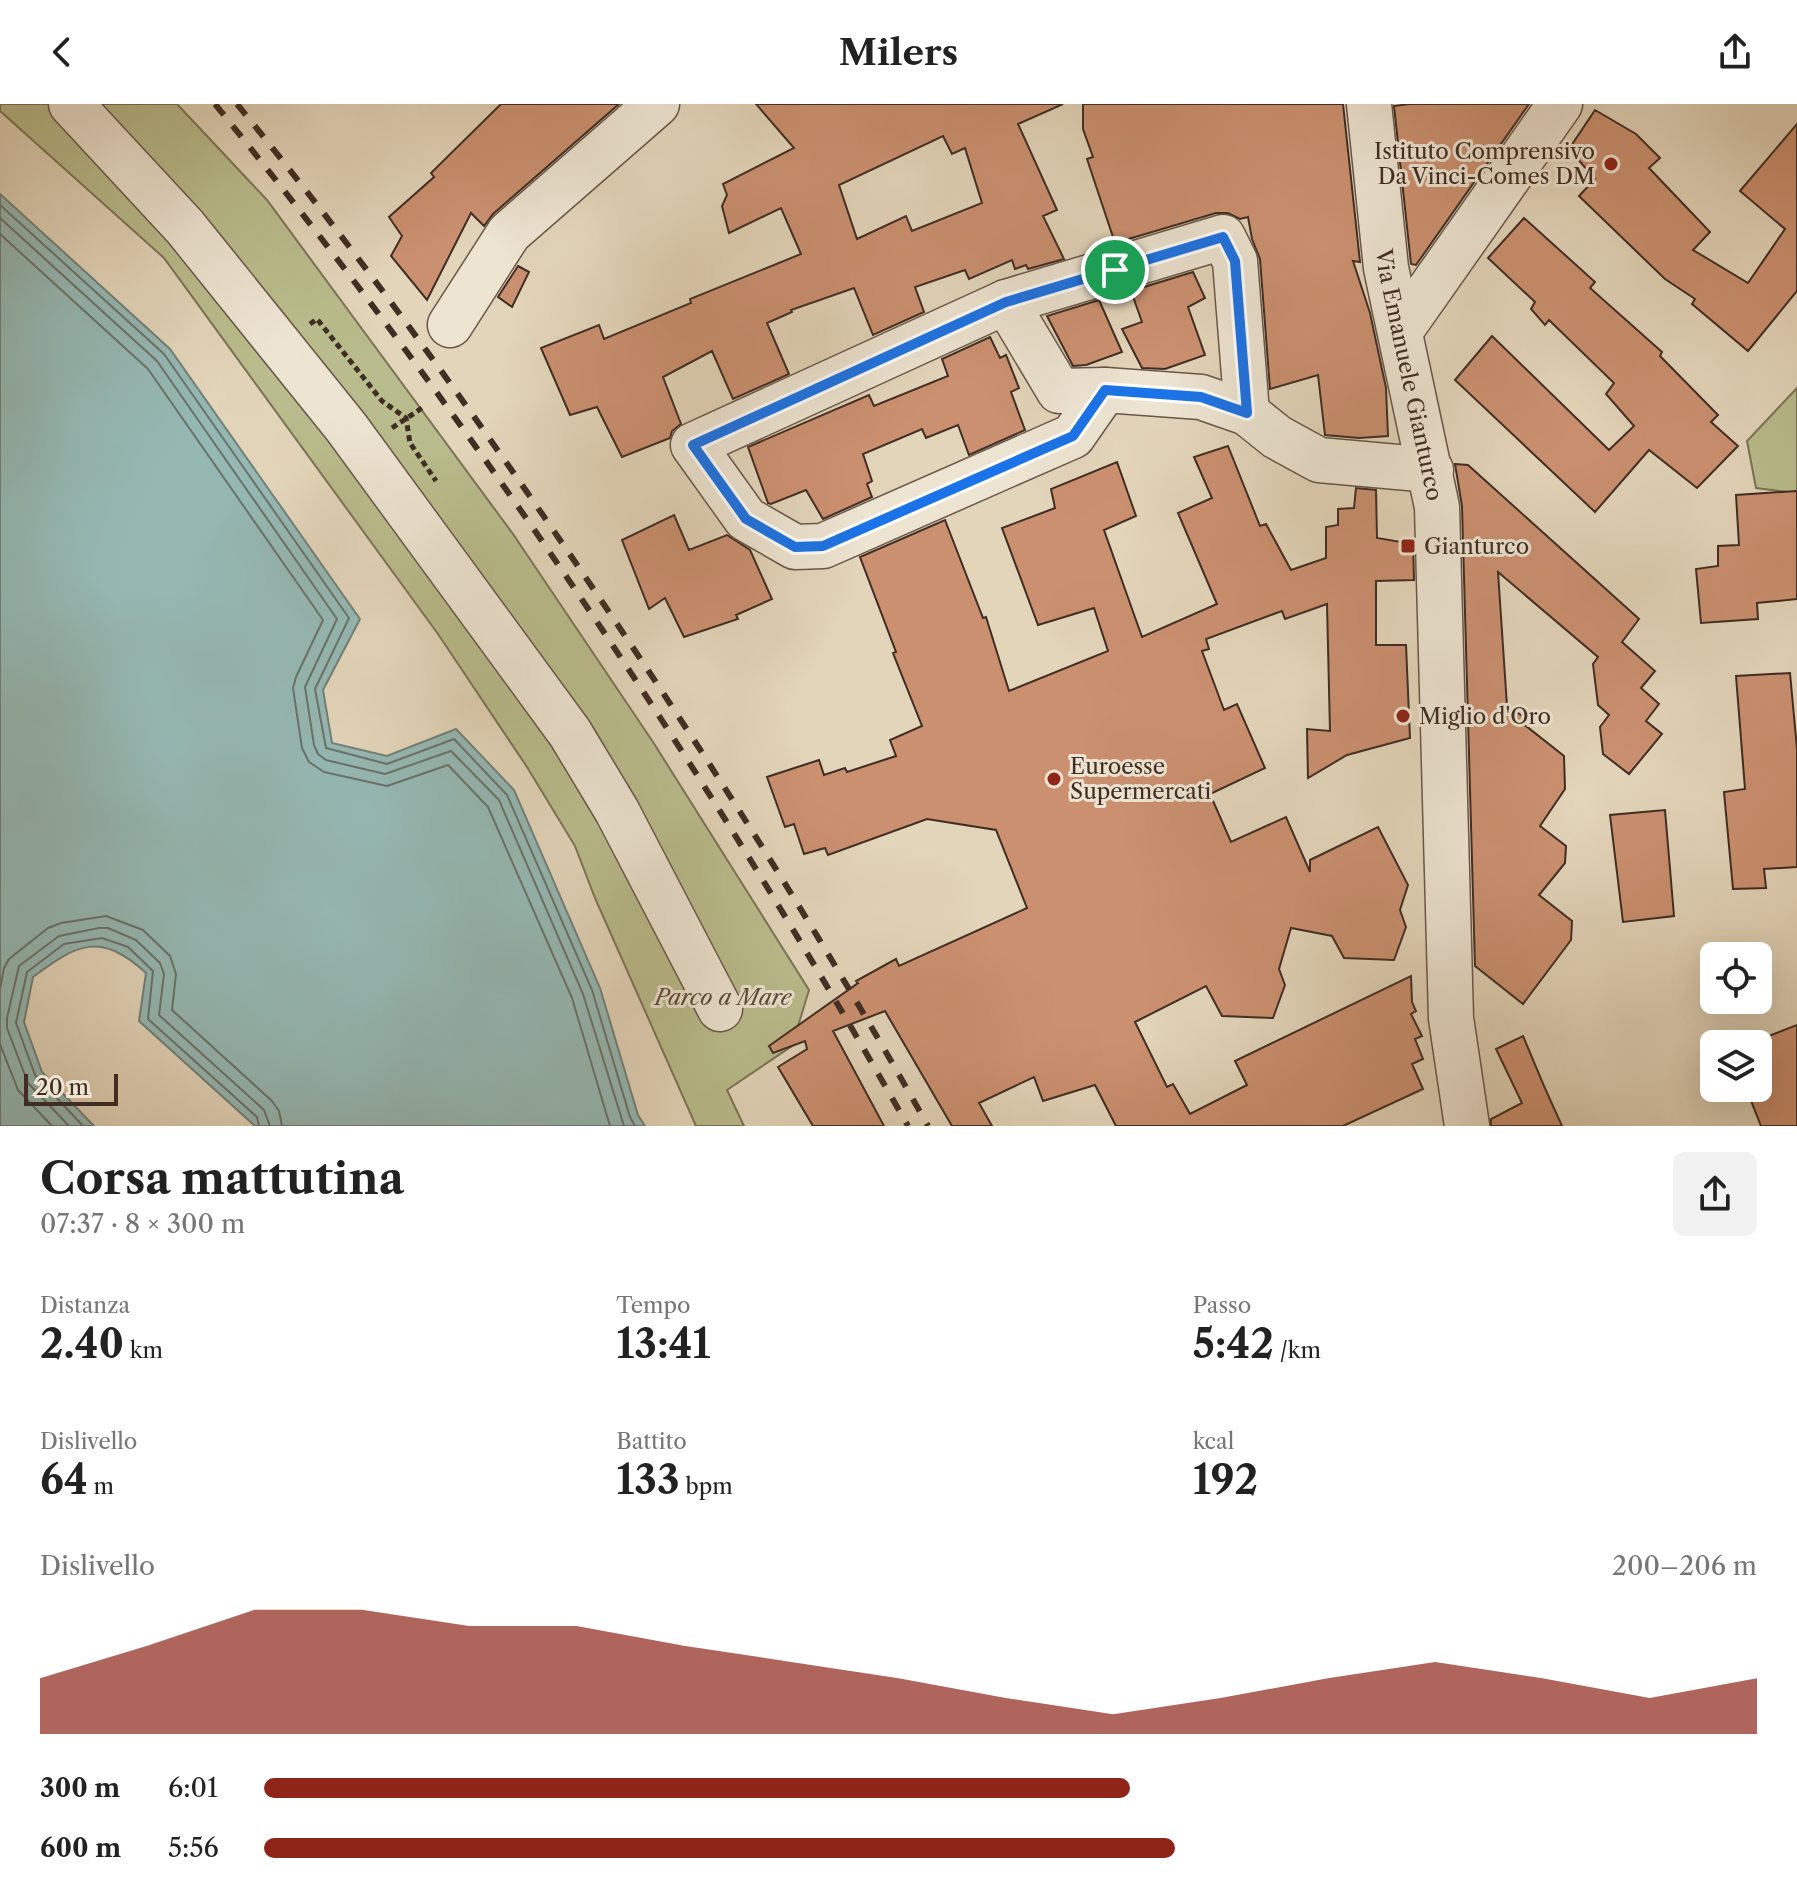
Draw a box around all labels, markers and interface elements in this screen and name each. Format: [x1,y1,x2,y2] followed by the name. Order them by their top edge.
[40,30,84,74] icon: back
[839,30,958,74] text: Milers
[1713,30,1757,74] icon: share
[1374,138,1595,190] place label: Istituto Comprensivo Da Vinci-Comes DM
[1602,155,1620,173] marker: Istituto Comprensivo Da Vinci-Comes DM
[1081,236,1149,304] pin
[1370,247,1448,503] street label: Via Emanuele Gianturco
[1093,248,1137,292] icon: arrive
[1424,533,1529,560] place label: Gianturco
[1399,537,1417,555] marker: Gianturco
[1419,703,1551,730] place label: Miglio d'Oro
[1394,707,1412,725] marker: Miglio d'Oro
[1070,753,1212,805] place label: Euroesse Supermercati
[1045,770,1063,788] marker: Euroesse Supermercati
[1700,942,1772,1102] map controls
[1700,942,1772,1014] button: locate
[653,984,793,1011] park label: Parco a Mare
[1700,1030,1772,1102] button: layers
[24,1070,118,1106] scale bar
[36,1074,89,1101] text: 20 m
[40,1151,404,1205] text: Corsa mattutina
[1673,1152,1757,1236] button: share
[40,1208,245,1240] text: 07:37 · 8 × 300 m
[40,1292,130,1319] text: Distanza
[616,1292,691,1319] text: Tempo
[1193,1292,1251,1319] text: Passo
[40,1319,124,1368] text: 2.40
[616,1319,711,1368] text: 13:41
[1193,1319,1274,1368] text: 5:42
[124,1337,163,1364] text: km
[1274,1337,1321,1364] text: /km
[40,1428,137,1455] text: Dislivello
[616,1428,687,1455] text: Battito
[1193,1428,1234,1455] text: kcal
[40,1455,88,1504] text: 64
[616,1455,680,1504] text: 133
[1193,1455,1258,1504] text: 192
[88,1473,114,1500] text: m
[680,1473,733,1500] text: bpm
[40,1550,155,1582] text: Dislivello
[1612,1550,1757,1582] text: 200–206 m
[40,1772,120,1804] text: 300 m
[168,1772,218,1804] text: 6:01
[40,1832,121,1864] text: 600 m
[168,1832,219,1864] text: 5:56

